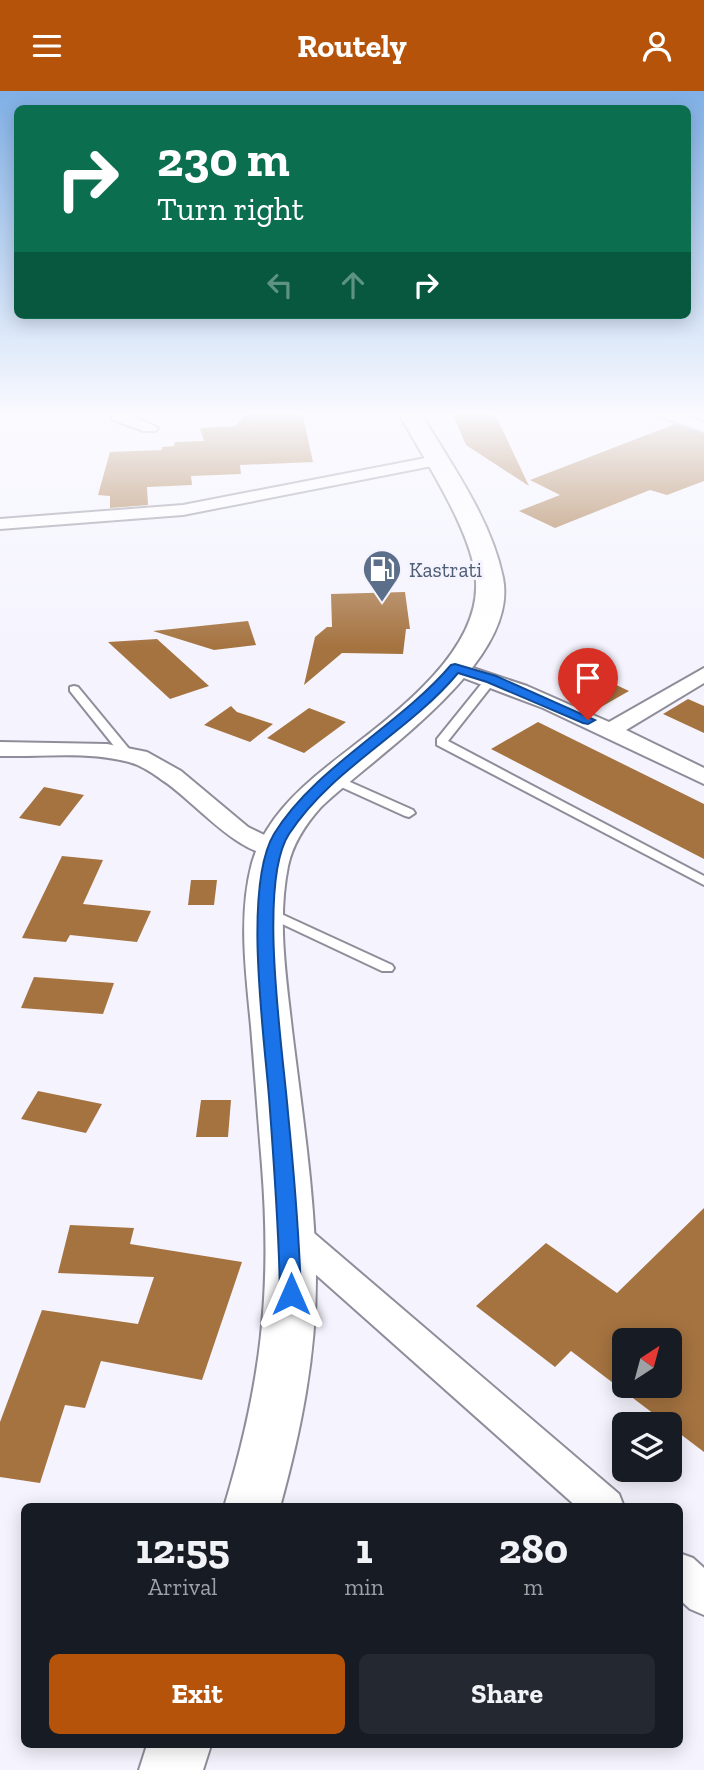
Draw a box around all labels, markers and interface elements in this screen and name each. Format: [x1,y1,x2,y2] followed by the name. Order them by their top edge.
[28,27,66,65] icon: menu
[297,27,407,65] text: Routely
[638,27,676,65] icon: person
[157,130,290,189] text: 230 m
[42,133,133,224] icon: right
[157,190,304,228] text: Turn right
[261,266,299,304] icon: left
[334,266,372,304] icon: ahead
[407,266,445,304] icon: right
[361,548,403,603] fuel station icon: Kastrati
[409,557,482,582] place label: Kastrati
[558,648,618,720] pin
[569,659,607,697] icon: arrive
[254,1257,328,1331] position arrow
[612,1328,682,1398] north arrow
[612,1328,682,1482] map controls
[612,1412,682,1482] button: layers
[136,1523,230,1574] text: 12:55
[356,1523,373,1574] text: 1
[499,1523,568,1574] text: 280
[148,1573,217,1601] text: Arrival
[344,1573,384,1601] text: min
[524,1573,543,1601] text: m
[49,1654,345,1734] button: Exit
[359,1654,655,1734] button: Share

